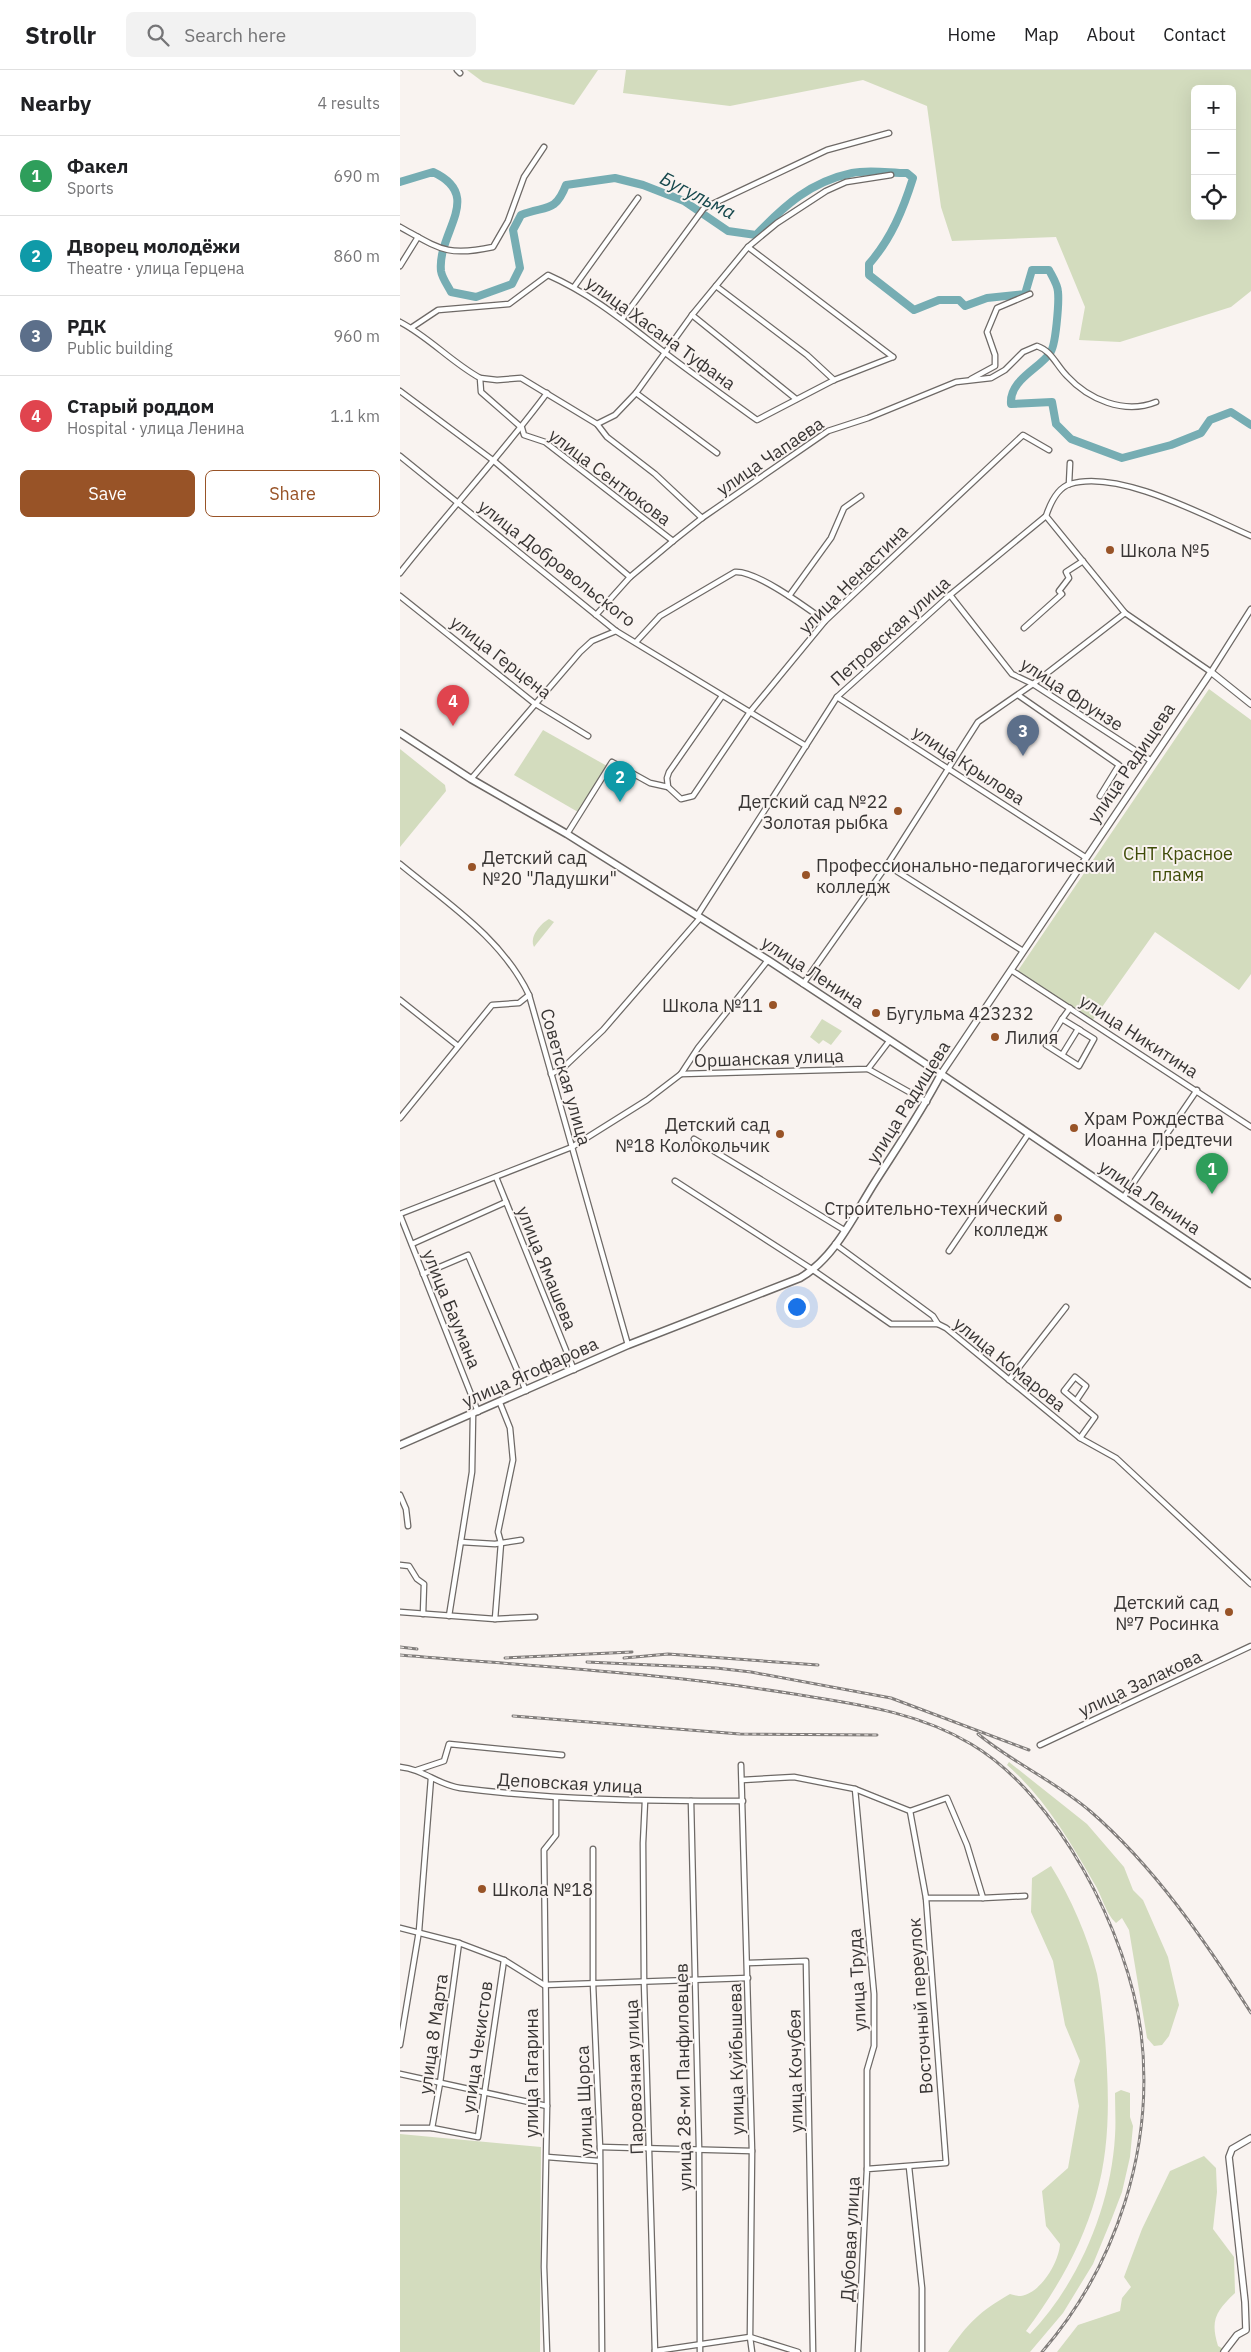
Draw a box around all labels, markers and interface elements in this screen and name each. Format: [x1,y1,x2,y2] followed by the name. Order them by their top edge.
[126,12,476,57] search box
[25,19,96,51] text: Strollr
[144,21,172,49] icon: search
[184,23,286,47] text: Search here
[948,23,996,46] text: Home
[1024,23,1059,46] text: Map
[1087,23,1135,46] text: About
[1163,23,1226,46] text: Contact
[1191,85,1236,220] map controls
[1191,85,1236,130] button: +
[20,89,91,117] text: Nearby
[317,93,380,113] text: 4 results
[1191,130,1236,175] button: −
[67,154,128,178] text: Факел
[31,166,41,186] text: 1
[333,166,380,186] text: 690 m
[656,166,740,224] water label: Бугульма
[1191,175,1236,220] button: locate
[67,178,114,198] text: Sports
[67,234,240,258] text: Дворец молодёжи
[31,246,41,266] text: 2
[333,246,380,266] text: 860 m
[67,258,244,278] text: Theatre · улица Герцена
[582,271,741,395] street label: улица Хасана Туфана
[67,314,106,338] text: РДК
[31,326,41,346] text: 3
[333,326,380,346] text: 960 m
[67,338,173,358] text: Public building
[67,394,214,418] text: Старый роддом
[31,406,41,426] text: 4
[330,406,380,426] text: 1.1 km
[712,411,828,500] street label: улица Чапаева
[67,418,244,438] text: Hospital · улица Ленина
[544,423,676,531] street label: улица Сентюкова
[20,470,195,517] button: Save
[205,470,380,517] button: Share
[474,494,640,632] street label: улица Добровольского
[793,519,913,639] street label: улица Ненастина
[1120,539,1210,562] place label: Школа №5
[1104,544,1116,556] marker: Школа №5
[825,571,955,691] street label: Петровская улица
[446,610,557,704] street label: улица Герцена
[1016,652,1128,736] street label: улица Фрунзе
[437,685,469,726] pin: 4
[1082,698,1180,828] street label: улица Радищева
[1007,715,1039,756] pin: 3
[909,720,1030,810] street label: улица Крылова
[604,761,636,802] pin: 2
[739,790,888,834] place label: Детский сад №22 Золотая рыбка
[892,805,904,817] marker: Детский сад №22 Золотая рыбка
[1123,842,1233,886] park label: СНТ Красное пламя
[482,846,617,890] place label: Детский сад №20 "Ладушки"
[816,854,1115,898] place label: Профессионально-педагогический колледж
[466,861,478,873] marker: Детский сад №20 "Ладушки"
[800,869,812,881] marker: Профессионально-педагогический колледж
[757,930,869,1014] street label: улица Ленина
[1075,989,1203,1083] street label: улица Никитина
[662,994,763,1017] place label: Школа №11
[767,999,779,1011] marker: Школа №11
[886,1002,1034,1025] place label: Бугульма 423232
[535,1006,597,1148] street label: Советская улица
[870,1007,882,1019] marker: Бугульма 423232
[1005,1026,1058,1049] place label: Лилия
[989,1031,1001,1043] marker: Лилия
[861,1036,955,1168] street label: улица Радищева
[694,1044,845,1072] street label: Оршанская улица
[1084,1107,1233,1151] place label: Храм Рождества Иоанна Предтечи
[615,1113,770,1157] place label: Детский сад №18 Колокольчик
[1068,1122,1080,1134] marker: Храм Рождества Иоанна Предтечи
[774,1128,786,1140] marker: Детский сад №18 Колокольчик
[1196,1153,1228,1194] pin: 1
[1095,1155,1206,1240] street label: улица Ленина
[824,1197,1048,1241] place label: Строительно-технический колледж
[512,1203,582,1334] street label: улица Ямашева
[1052,1212,1064,1224] marker: Строительно-технический колледж
[418,1246,486,1372] street label: улица Баумана
[784,1294,810,1320] your location
[949,1312,1071,1417] street label: улица Комарова
[458,1332,602,1412] street label: улица Ягофарова
[1114,1591,1219,1635] place label: Детский сад №7 Росинка
[1223,1606,1235,1618] marker: Детский сад №7 Росинка
[1075,1644,1206,1722] street label: улица Залакова
[497,1768,644,1798] street label: Деповская улица
[492,1878,593,1901] place label: Школа №18
[476,1883,488,1895] marker: Школа №18
[902,1917,938,2095] street label: Восточный переулок
[843,1928,871,2032] street label: улица Труда
[670,1963,696,2191] street label: улица 28-ми Панфиловцев
[413,1972,453,2096] street label: улица 8 Марта
[456,1979,498,2115] street label: улица Чекистов
[723,1982,749,2135] street label: улица Куйбышева
[620,1998,648,2155] street label: Паровозная улица
[520,2008,543,2138] street label: улица Гагарина
[782,2009,808,2133] street label: улица Кочубея
[571,2045,597,2157] street label: улица Щорса
[835,2175,865,2302] street label: Дубовая улица

